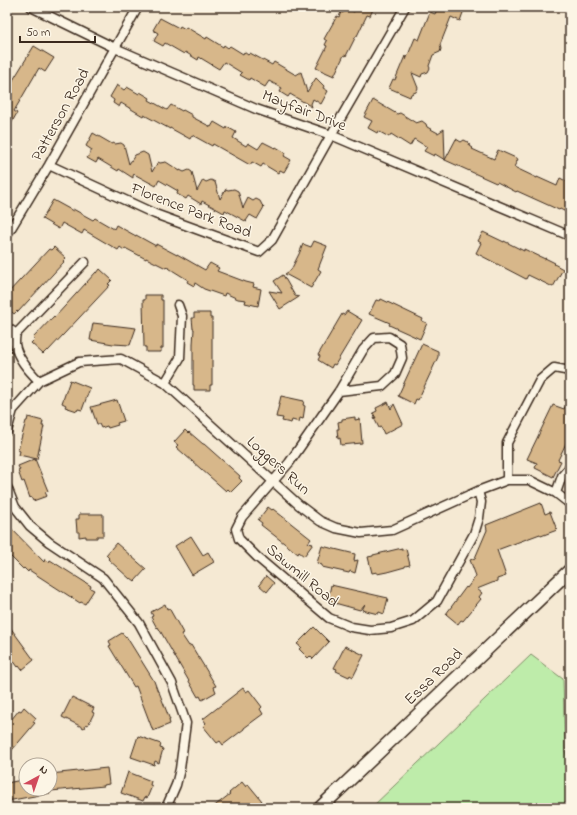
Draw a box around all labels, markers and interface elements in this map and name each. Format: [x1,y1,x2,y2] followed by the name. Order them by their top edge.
[20,18,95,44] scale bar
[26,24,50,42] text: 50 m
[26,64,96,166] street label: Patterson Road
[258,84,350,138] street label: Mayfair Drive
[126,177,255,245] street label: Florence Park Road
[241,431,315,501] street label: Loggers Run
[260,538,344,614] street label: Sawmill Road
[399,643,469,711] street label: Essa Road
[18,757,58,797] north arrow
[36,762,52,779] text: N

